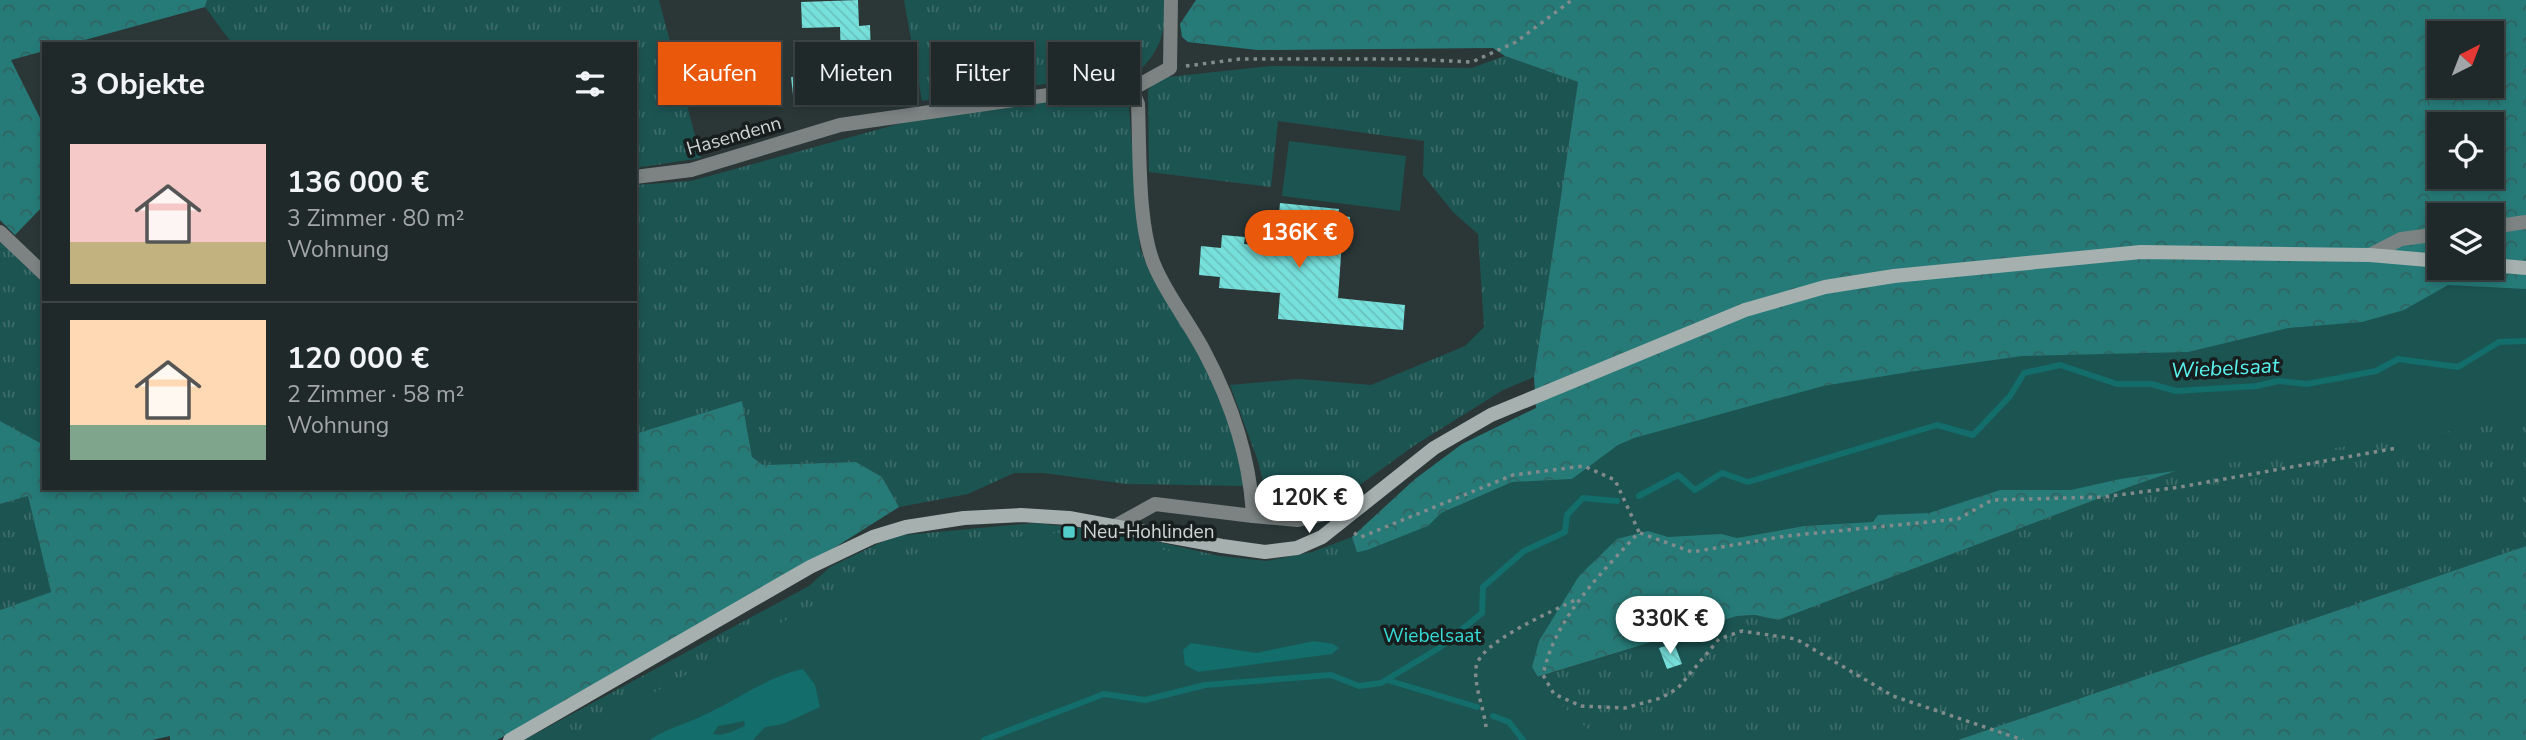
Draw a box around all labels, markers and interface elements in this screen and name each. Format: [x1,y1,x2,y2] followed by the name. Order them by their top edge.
[2427,21,2504,98] north arrow
[2427,21,2504,280] map controls
[658,42,781,105] chip: Kaufen
[795,42,917,105] chip: Mieten
[931,42,1034,105] chip: Filter
[1048,42,1140,105] chip: Neu
[70,64,205,105] text: 3 Objekte
[571,65,609,103] icon: filters
[684,110,784,162] street label: Hasendenn
[2427,112,2504,189] button: locate
[287,162,429,203] text: 136 000 €
[126,172,210,256] icon: home
[287,203,464,234] text: 3 Zimmer · 80 m²
[2427,203,2504,280] button: layers
[1242,210,1356,270] pin: 136K €
[1261,217,1337,248] text: 136K €
[287,234,389,265] text: Wohnung
[287,338,429,379] text: 120 000 €
[126,348,210,432] icon: home
[2170,351,2281,385] water label: Wiebelsaat
[287,379,464,410] text: 2 Zimmer · 58 m²
[287,410,389,441] text: Wohnung
[1252,476,1366,535] pin: 120K €
[1271,482,1347,513] text: 120K €
[1083,519,1215,545] place label: Neu-Hohlinden
[1061,524,1077,540] marker: Neu-Hohlinden
[1613,596,1727,656] pin: 330K €
[1632,603,1708,634] text: 330K €
[1383,623,1481,649] park label: Wiebelsaat

